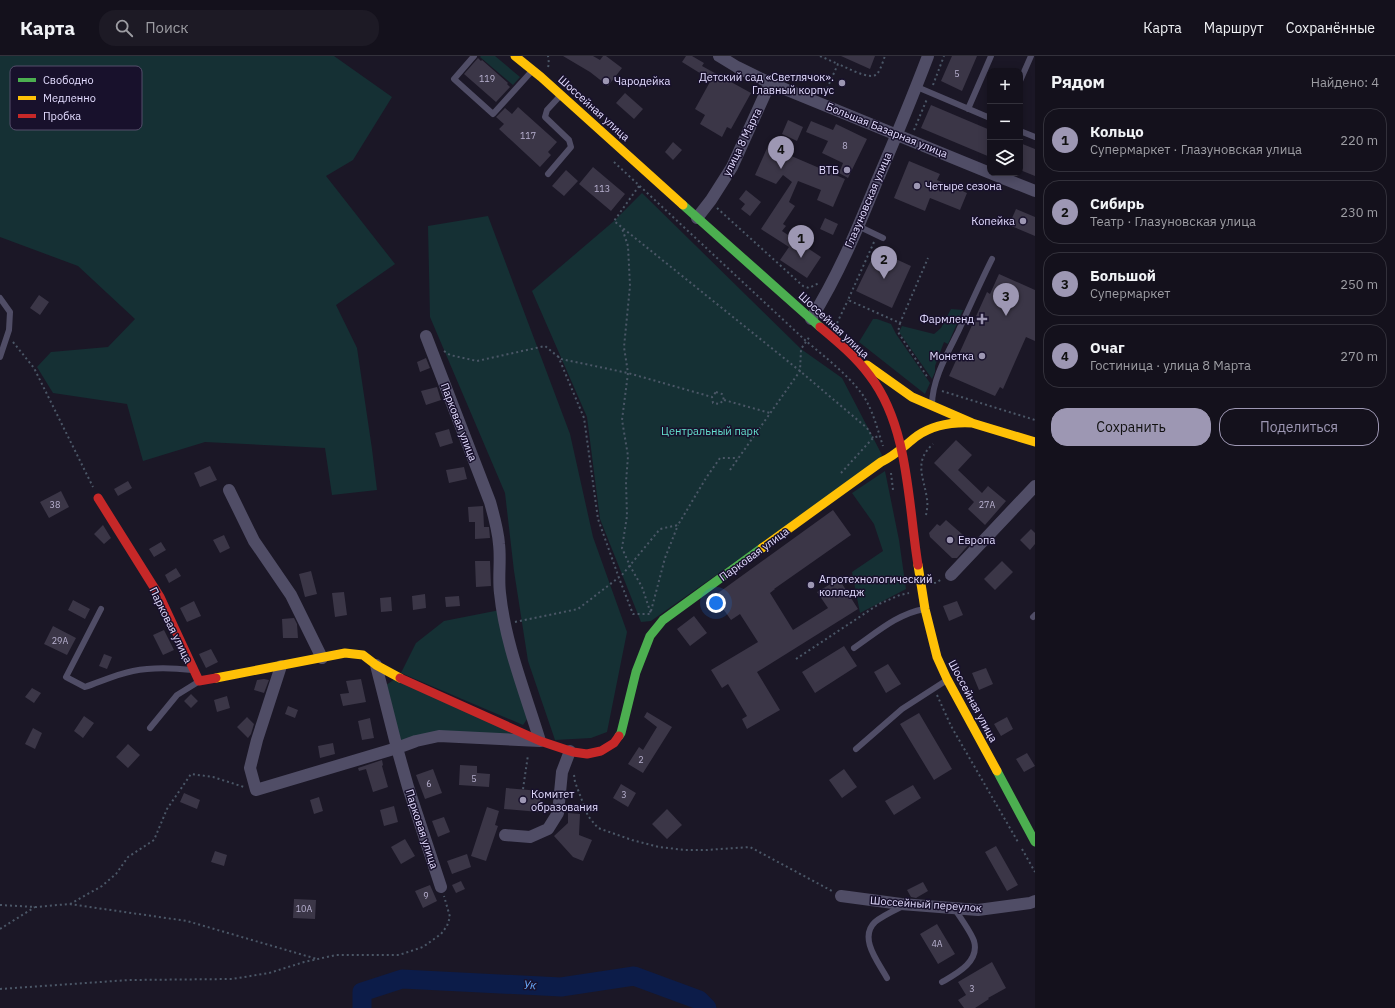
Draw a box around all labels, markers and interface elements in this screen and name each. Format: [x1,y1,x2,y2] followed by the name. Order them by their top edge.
[99,10,379,46] search box
[20,16,75,40] text: Карта
[113,17,135,39] icon: search
[145,18,189,37] text: Поиск
[1143,19,1182,37] text: Карта
[1204,19,1264,37] text: Маршрут
[1286,19,1375,37] text: Сохранённые
[10,66,142,130] legend
[954,68,960,79] house number: 5
[987,68,1023,176] map controls
[987,68,1023,104] button: +
[699,70,834,97] place label: Детский сад «Светлячок». Главный корпус
[1051,71,1105,93] text: Рядом
[555,72,633,144] street label: Шоссейная улица
[43,73,94,87] text: Свободно
[479,73,495,84] house number: 119
[614,74,671,88] place label: Чародейка
[1311,74,1379,91] text: Найдено: 4
[601,76,611,86] marker: Чародейка
[837,78,847,88] marker: Детский сад «Светлячок». Главный корпус
[43,91,96,105] text: Медленно
[824,99,950,161] street label: Большая Базарная улица
[987,104,1023,140] button: −
[719,105,765,178] street label: улица 8 Марта
[43,109,81,123] text: Пробка
[1090,122,1144,141] text: Кольцо
[520,130,536,141] house number: 117
[1061,132,1069,149] text: 1
[1340,132,1378,149] text: 220 m
[768,136,794,169] pin: 4
[842,140,848,151] house number: 8
[987,140,1023,176] button: layers
[1090,141,1302,158] text: Супермаркет · Глазуновская улица
[841,150,895,250] street label: Глазуновская улица
[819,163,839,177] place label: ВТБ
[842,165,852,175] marker: ВТБ
[925,179,1002,193] place label: Четыре сезона
[912,181,922,191] marker: Четыре сезона
[594,183,610,194] house number: 113
[1090,194,1144,213] text: Сибирь
[1061,204,1069,221] text: 2
[1340,204,1378,221] text: 230 m
[1090,213,1256,230] text: Театр · Глазуновская улица
[971,214,1015,228] place label: Копейка
[1018,216,1028,226] marker: Копейка
[788,225,814,258] pin: 1
[871,246,897,279] pin: 2
[1090,266,1156,285] text: Большой
[1061,276,1069,293] text: 3
[1340,276,1378,293] text: 250 m
[993,283,1019,316] pin: 3
[1090,285,1170,302] text: Супермаркет
[796,289,872,361] street label: Шоссейная улица
[920,312,974,326] place label: Фармленд
[977,314,987,324] marker: Фармленд
[1090,338,1125,357] text: Очаг
[1061,348,1069,365] text: 4
[1340,348,1378,365] text: 270 m
[930,349,974,363] place label: Монетка
[977,351,987,361] marker: Монетка
[1090,357,1251,374] text: Гостиница · улица 8 Марта
[438,381,480,463] street label: Парковая улица
[1051,408,1211,446] button: Сохранить
[1219,408,1379,446] button: Поделиться
[661,424,759,438] park label: Центральный парк
[50,499,60,510] house number: 38
[979,499,996,510] house number: 27А
[716,524,792,584] street label: Парковая улица
[958,533,995,547] place label: Европа
[945,535,955,545] marker: Европа
[819,572,932,599] place label: Агротехнологический колледж
[806,580,816,590] marker: Агротехнологический колледж
[147,585,195,665] street label: Парковая улица
[706,593,726,613] your location
[52,635,69,646] house number: 29А
[945,657,1001,745] street label: Шоссейная улица
[638,754,644,765] house number: 2
[471,773,477,784] house number: 5
[426,778,432,789] house number: 6
[403,787,441,871] street label: Парковая улица
[531,787,598,814] place label: Комитет образования
[621,789,627,800] house number: 3
[518,795,528,805] marker: Комитет образования
[423,890,429,901] house number: 9
[870,893,982,915] street label: Шоссейный переулок
[296,903,313,914] house number: 10А
[931,938,943,949] house number: 4А
[523,977,537,992] water label: Ук
[969,983,975,994] house number: 3

